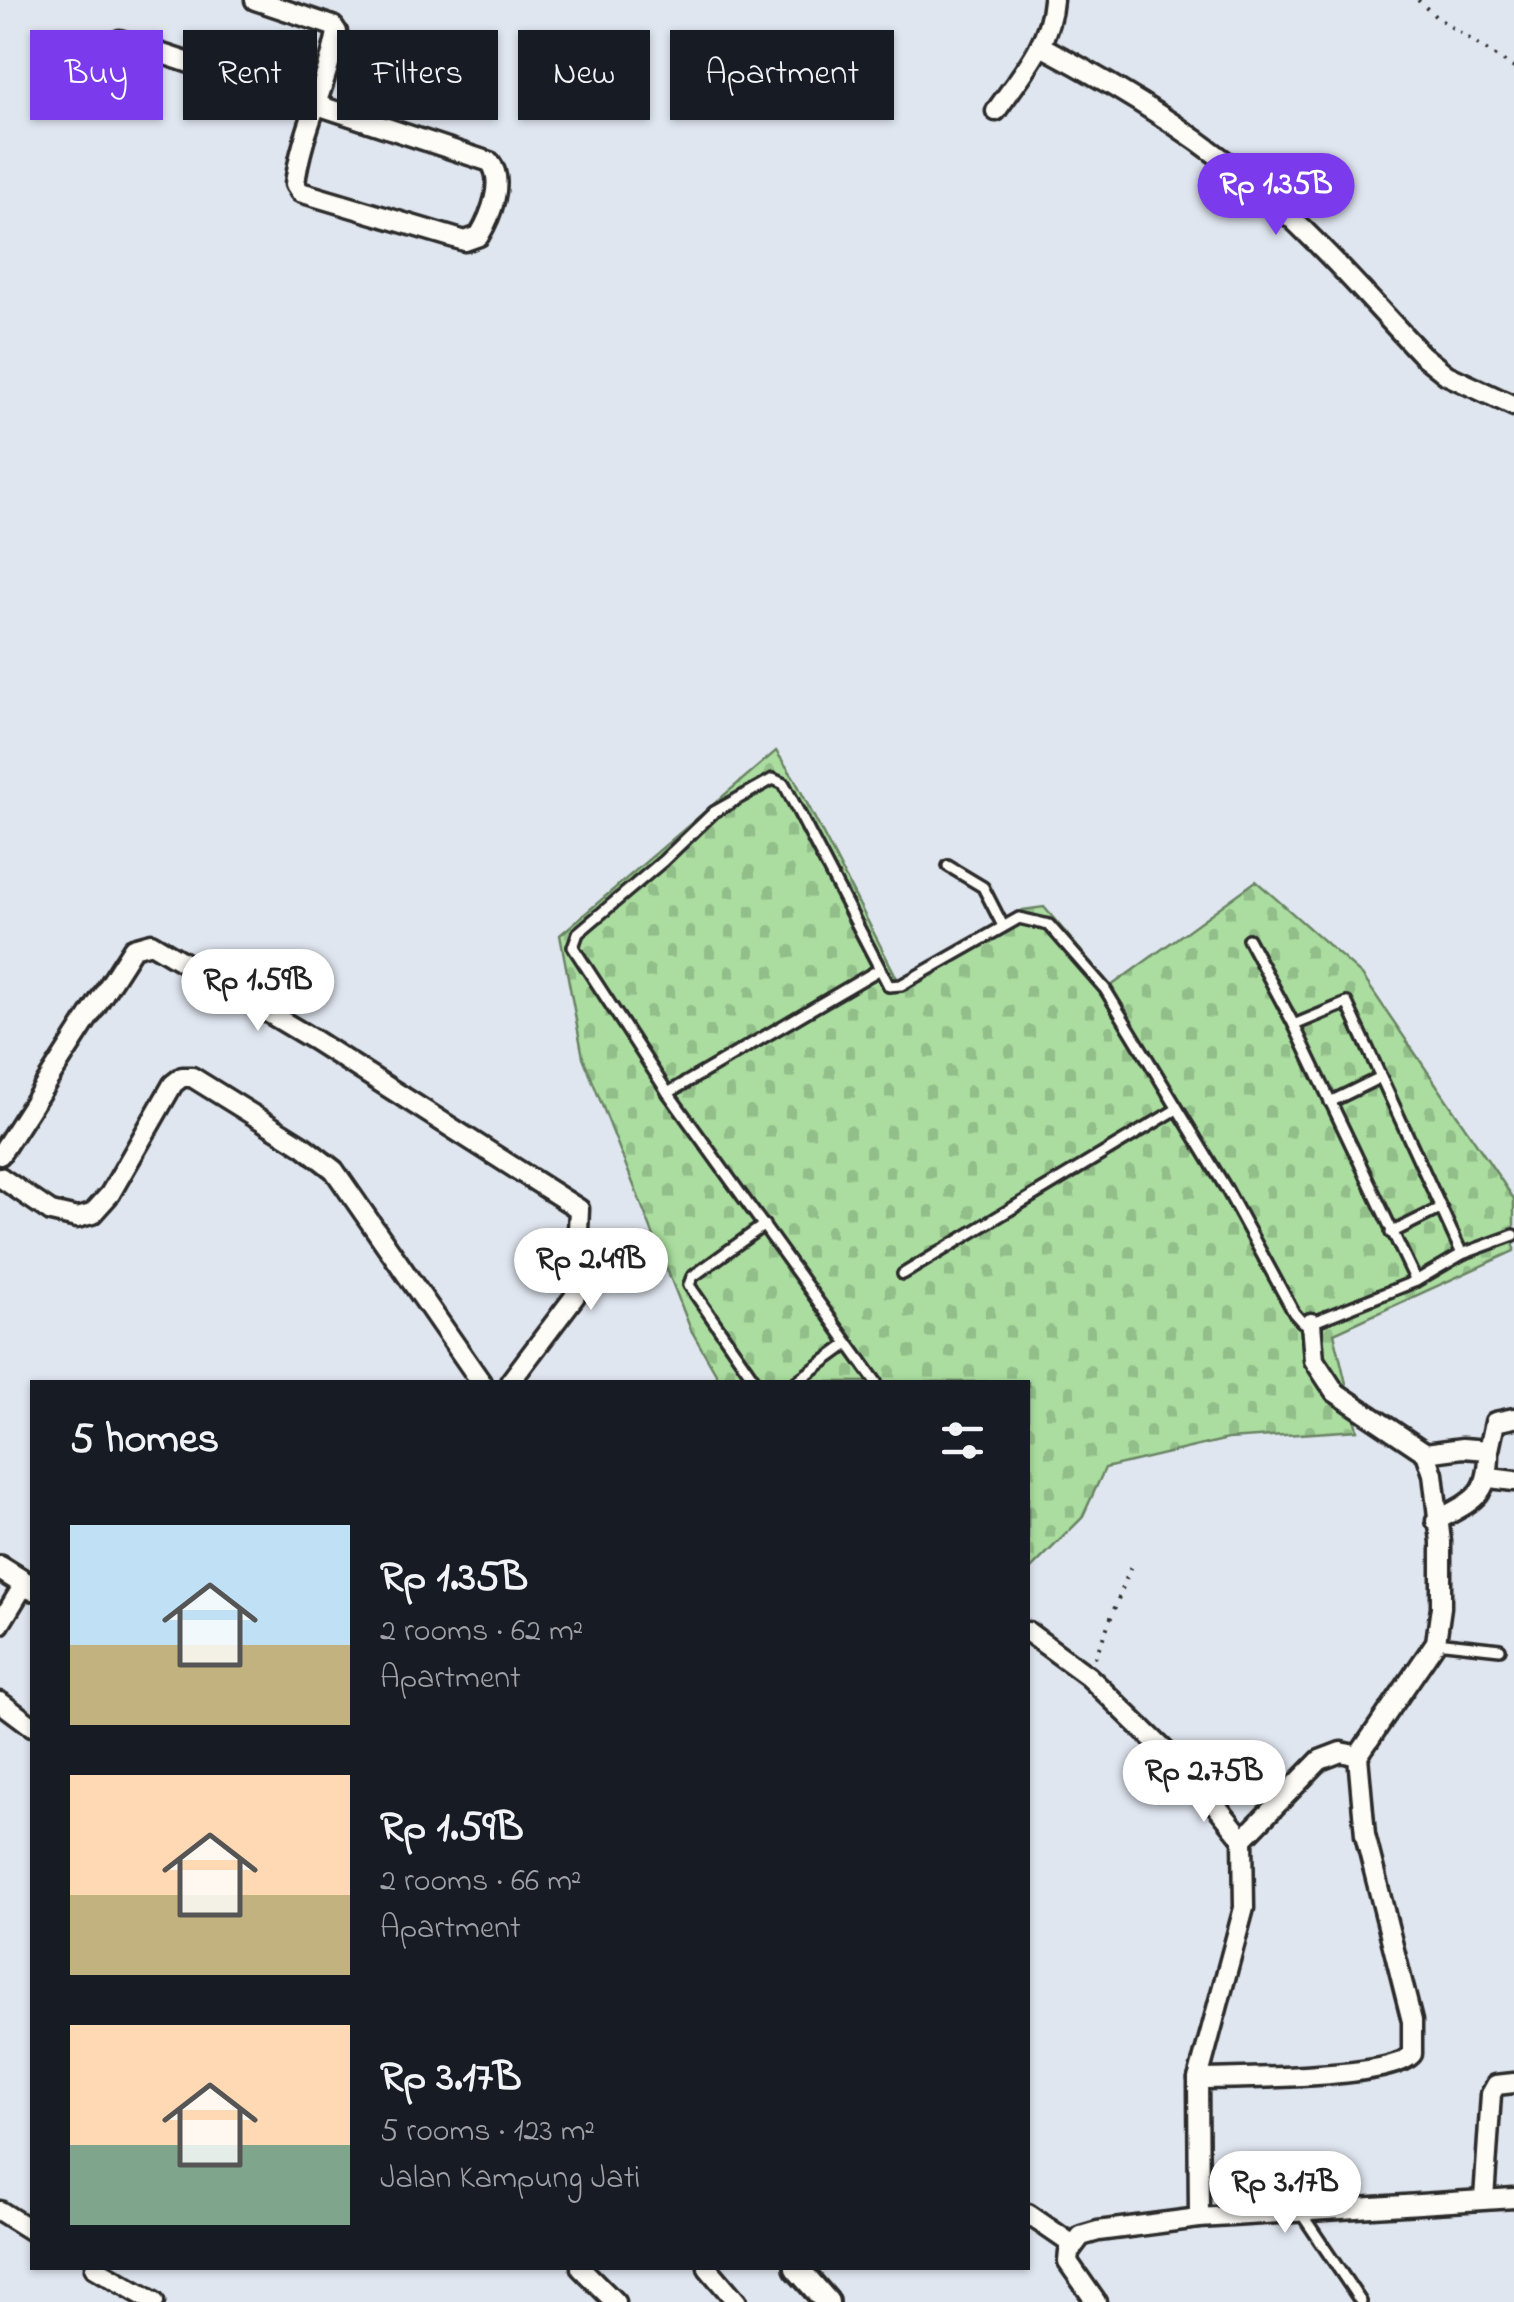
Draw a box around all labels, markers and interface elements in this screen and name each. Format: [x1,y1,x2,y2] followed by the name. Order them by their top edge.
[30,30,163,120] chip: Buy
[183,30,317,120] chip: Rent
[337,30,498,120] chip: Filters
[518,30,650,120] chip: New
[670,30,894,120] chip: Apartment
[1173,153,1379,238] pin: Rp 1.35B
[1220,162,1332,209] text: Rp 1.35B
[155,949,361,1034] pin: Rp 1.59B
[203,958,313,1005] text: Rp 1.59B
[488,1228,694,1313] pin: Rp 2.49B
[536,1237,646,1284] text: Rp 2.49B
[70,1410,219,1471] text: 5 homes
[935,1413,990,1468] icon: filters
[380,1548,528,1609] text: Rp 1.35B
[150,1565,270,1685] icon: home
[380,1609,583,1656] text: 2 rooms · 62 m²
[380,1656,521,1703] text: Apartment
[1101,1740,1307,1825] pin: Rp 2.75B
[1145,1749,1263,1796] text: Rp 2.75B
[380,1798,523,1859] text: Rp 1.59B
[150,1815,270,1935] icon: home
[380,1859,582,1906] text: 2 rooms · 66 m²
[380,1906,521,1953] text: Apartment
[380,2048,521,2109] text: Rp 3.17B
[150,2065,270,2185] icon: home
[380,2109,595,2156] text: 5 rooms · 123 m²
[1182,2151,1388,2236] pin: Rp 3.17B
[380,2156,640,2203] text: Jalan Kampung Jati
[1231,2160,1339,2207] text: Rp 3.17B

